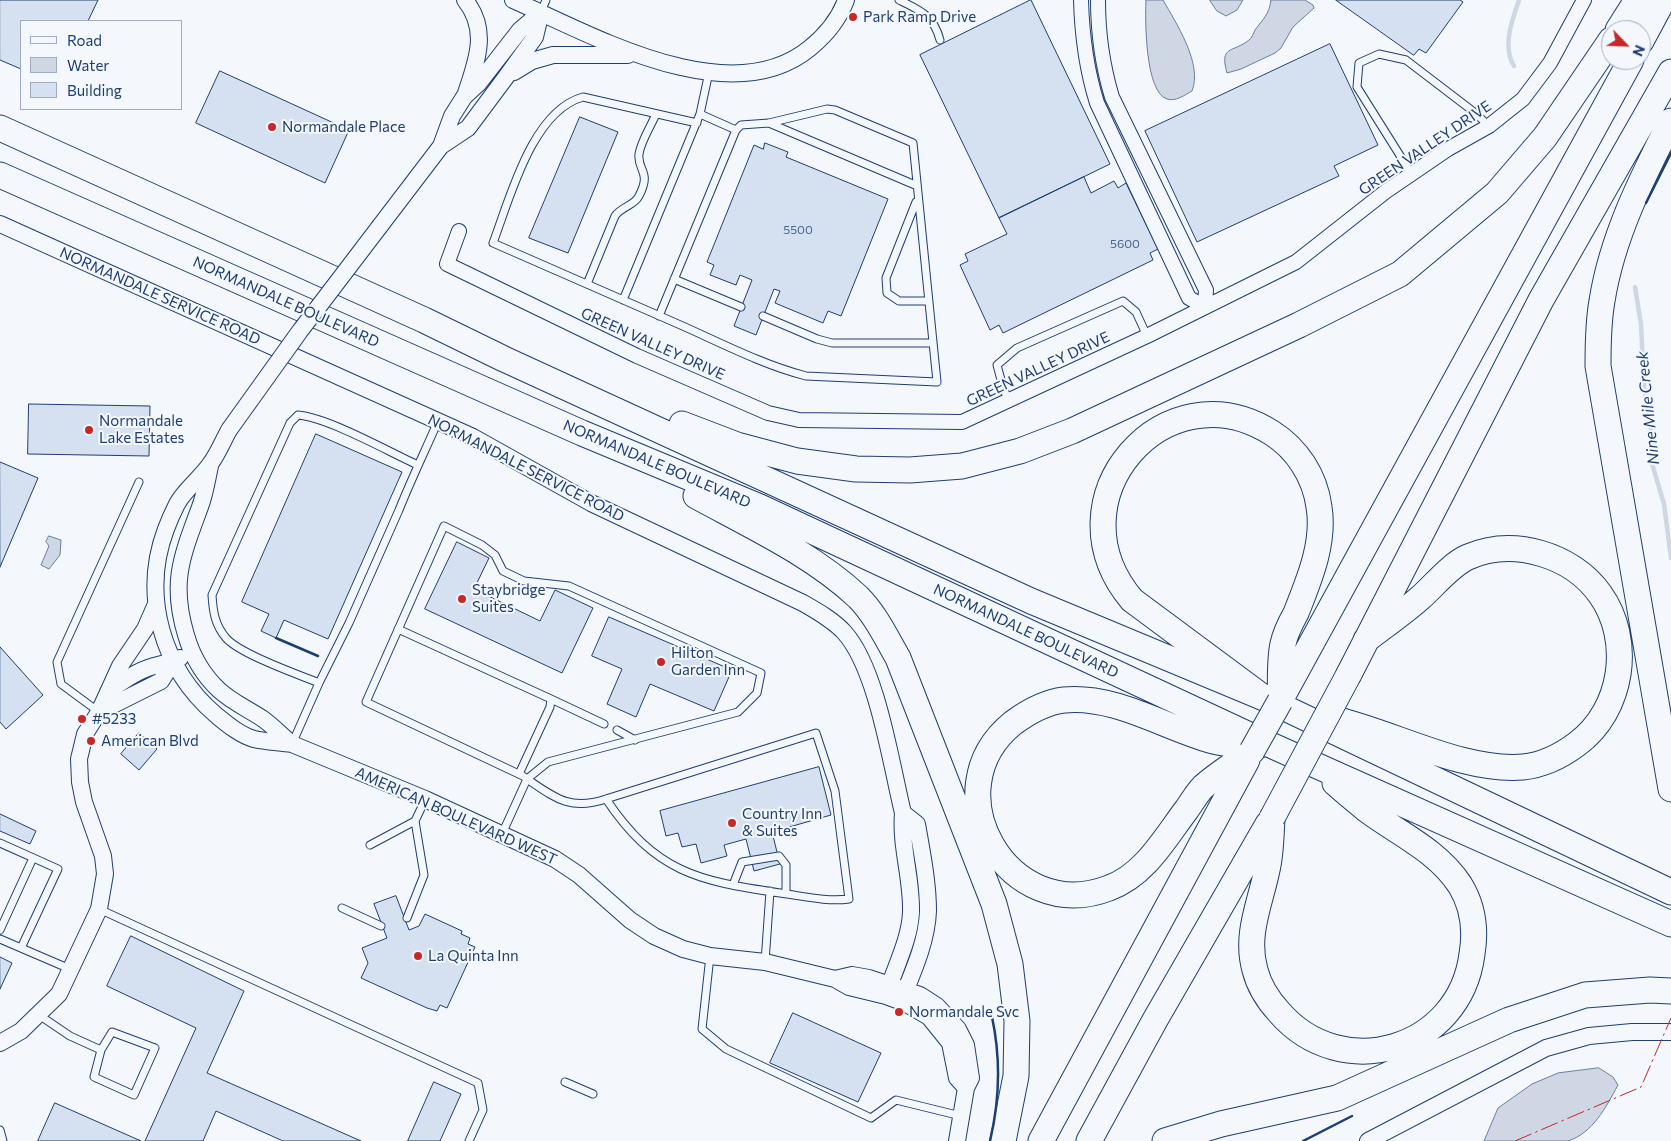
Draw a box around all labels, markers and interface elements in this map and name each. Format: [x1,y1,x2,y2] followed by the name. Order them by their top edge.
[863,8,976,26] place label: Park Ramp Drive
[847,11,859,23] marker: Park Ramp Drive
[20,20,182,110] legend
[1601,20,1651,70] north arrow
[67,31,102,49] text: Road
[1629,43,1649,59] text: N
[67,56,109,74] text: Water
[67,81,122,99] text: Building
[1355,97,1495,199] street label: GREEN VALLEY DRIVE
[282,118,405,136] place label: Normandale Place
[266,121,278,133] marker: Normandale Place
[783,223,813,237] house number: 5500
[1110,237,1140,251] house number: 5600
[57,243,263,349] street label: NORMANDALE SERVICE ROAD
[190,253,382,351] street label: NORMANDALE BOULEVARD
[578,304,728,384] street label: GREEN VALLEY DRIVE
[964,328,1112,410] street label: GREEN VALLEY DRIVE
[1632,350,1664,466] water label: Nine Mile Creek
[425,410,627,526] street label: NORMANDALE SERVICE ROAD
[99,412,184,447] place label: Normandale Lake Estates
[561,416,753,512] street label: NORMANDALE BOULEVARD
[83,424,95,436] marker: Normandale Lake Estates
[931,580,1121,682] street label: NORMANDALE BOULEVARD
[472,581,546,616] place label: Staybridge Suites
[456,593,468,605] marker: Staybridge Suites
[671,644,745,679] place label: Hilton Garden Inn
[655,656,667,668] marker: Hilton Garden Inn
[92,710,136,728] place label: #5233
[76,713,88,725] marker: #5233
[101,732,199,750] place label: American Blvd
[85,735,97,747] marker: American Blvd
[352,763,560,869] street label: AMERICAN BOULEVARD WEST
[742,805,822,840] place label: Country Inn & Suites
[726,817,738,829] marker: Country Inn & Suites
[428,947,519,965] place label: La Quinta Inn
[412,950,424,962] marker: La Quinta Inn
[909,1003,1019,1021] place label: Normandale Svc
[893,1006,905,1018] marker: Normandale Svc

